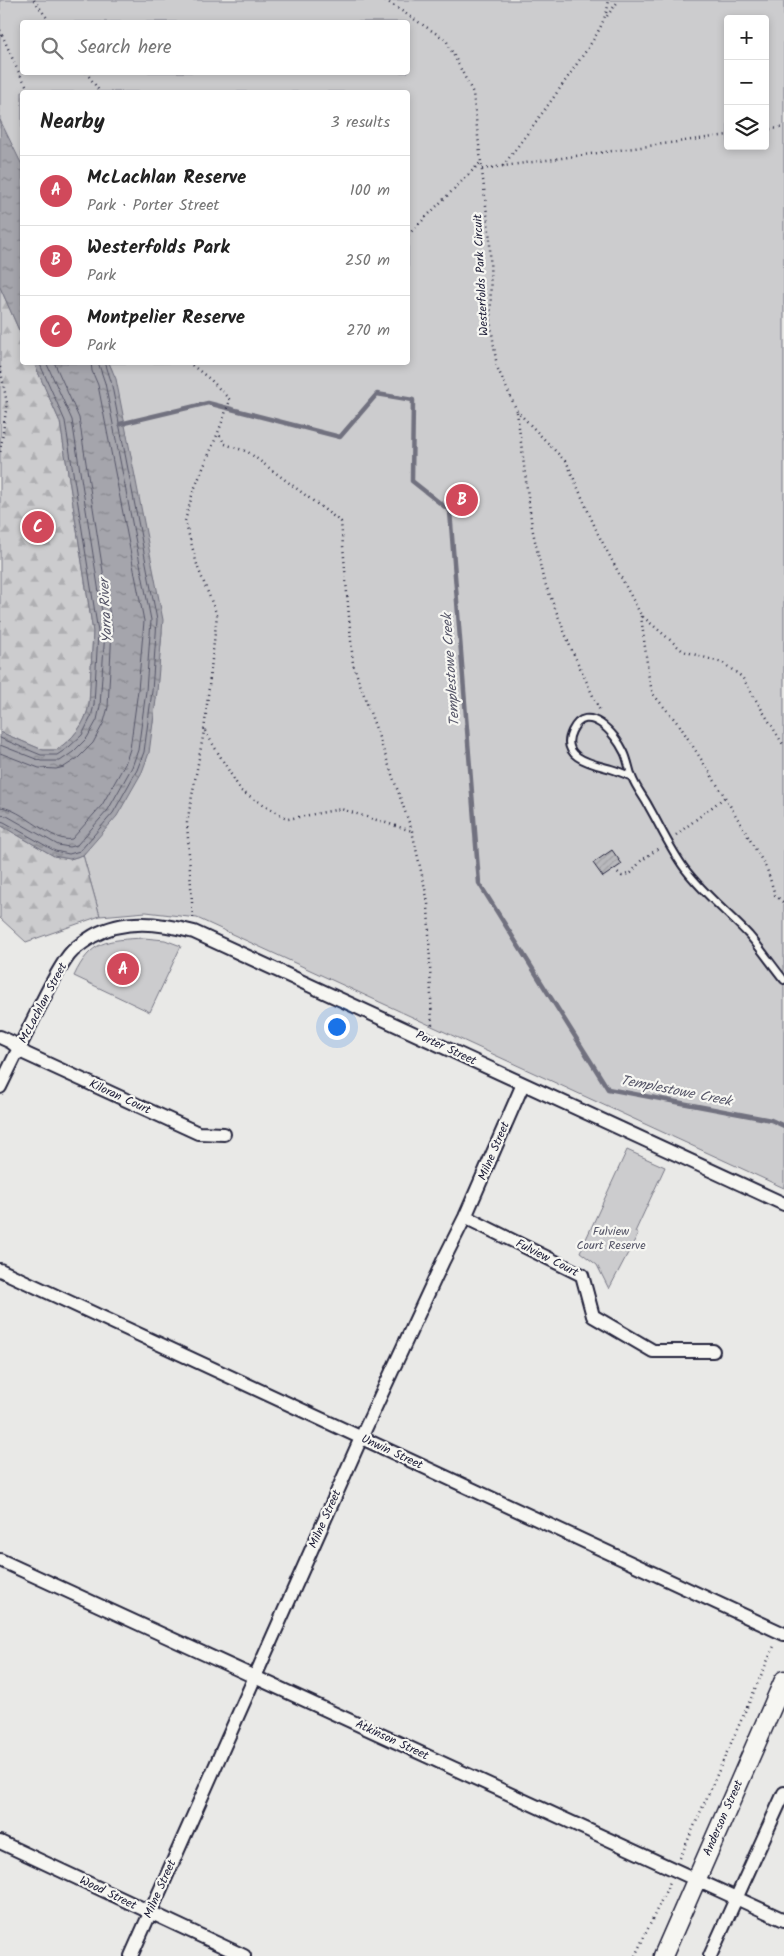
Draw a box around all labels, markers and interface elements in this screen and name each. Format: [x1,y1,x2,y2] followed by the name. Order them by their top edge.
[724,15,769,150] map controls
[724,15,769,60] button: +
[20,20,410,75] search box
[78,33,172,63] text: Search here
[38,34,66,62] icon: search
[724,60,769,105] button: −
[724,105,769,150] button: layers
[40,106,105,139] text: Nearby
[331,110,390,135] text: 3 results
[87,163,246,193] text: McLachlan Reserve
[51,178,61,203] text: A
[350,178,390,203] text: 100 m
[87,193,220,218] text: Park · Porter Street
[468,213,494,336] street label: Westerfolds Park Circuit
[87,233,230,263] text: Westerfolds Park
[51,248,61,273] text: B
[345,248,390,273] text: 250 m
[87,263,116,288] text: Park
[87,303,245,333] text: Montpelier Reserve
[51,318,61,343] text: C
[346,318,390,343] text: 270 m
[87,333,116,358] text: Park
[446,481,478,519] pin: B
[22,508,54,546] pin: C
[93,575,119,644] water label: Yarra River
[436,611,466,727] water label: Templestowe Creek
[107,950,139,988] pin: A
[14,959,72,1047] street label: McLachlan Street
[324,1014,350,1040] your location
[412,1026,480,1071] street label: Porter Street
[619,1069,736,1113] water label: Templestowe Creek
[86,1074,154,1120] street label: Kiloran Court
[473,1118,515,1183] street label: Milne Street
[576,1222,646,1255] park label: Fulview Court Reserve
[512,1234,582,1282] street label: Fulview Court
[358,1429,426,1475] street label: Unwin Street
[304,1486,346,1551] street label: Milne Street
[352,1715,432,1765] street label: Atkinson Street
[698,1777,748,1859] street label: Anderson Street
[139,1856,181,1921] street label: Milne Street
[76,1871,140,1915] street label: Wood Street

